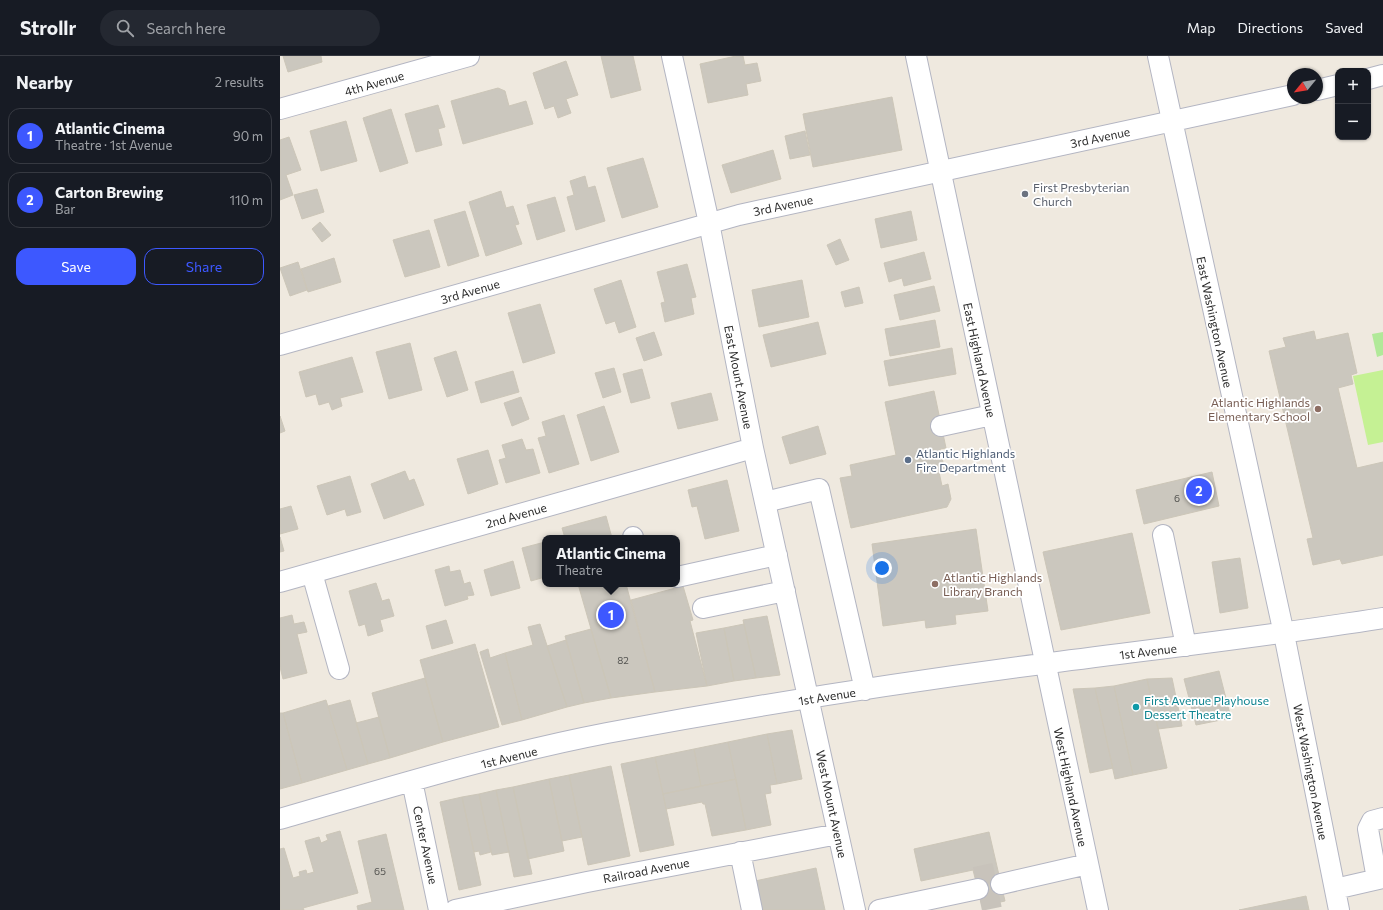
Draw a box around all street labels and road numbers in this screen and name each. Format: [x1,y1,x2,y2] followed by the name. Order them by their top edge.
[343,68,405,98] street label: 4th Avenue
[1069,124,1131,150] street label: 3rd Avenue
[752,192,814,218] street label: 3rd Avenue
[1194,255,1236,389] street label: East Washington Avenue
[439,276,501,306] street label: 3rd Avenue
[961,301,999,419] street label: East Highland Avenue
[722,324,756,430] street label: East Mount Avenue
[484,500,548,530] street label: 2nd Avenue
[1118,641,1178,661] street label: 1st Avenue
[797,685,857,707] street label: 1st Avenue
[1291,703,1331,841] street label: West Washington Avenue
[1052,726,1090,848] street label: West Highland Avenue
[479,743,539,771] street label: 1st Avenue
[814,749,850,859] street label: West Mount Avenue
[411,805,441,885] street label: Center Avenue
[602,855,690,885] street label: Railroad Avenue

